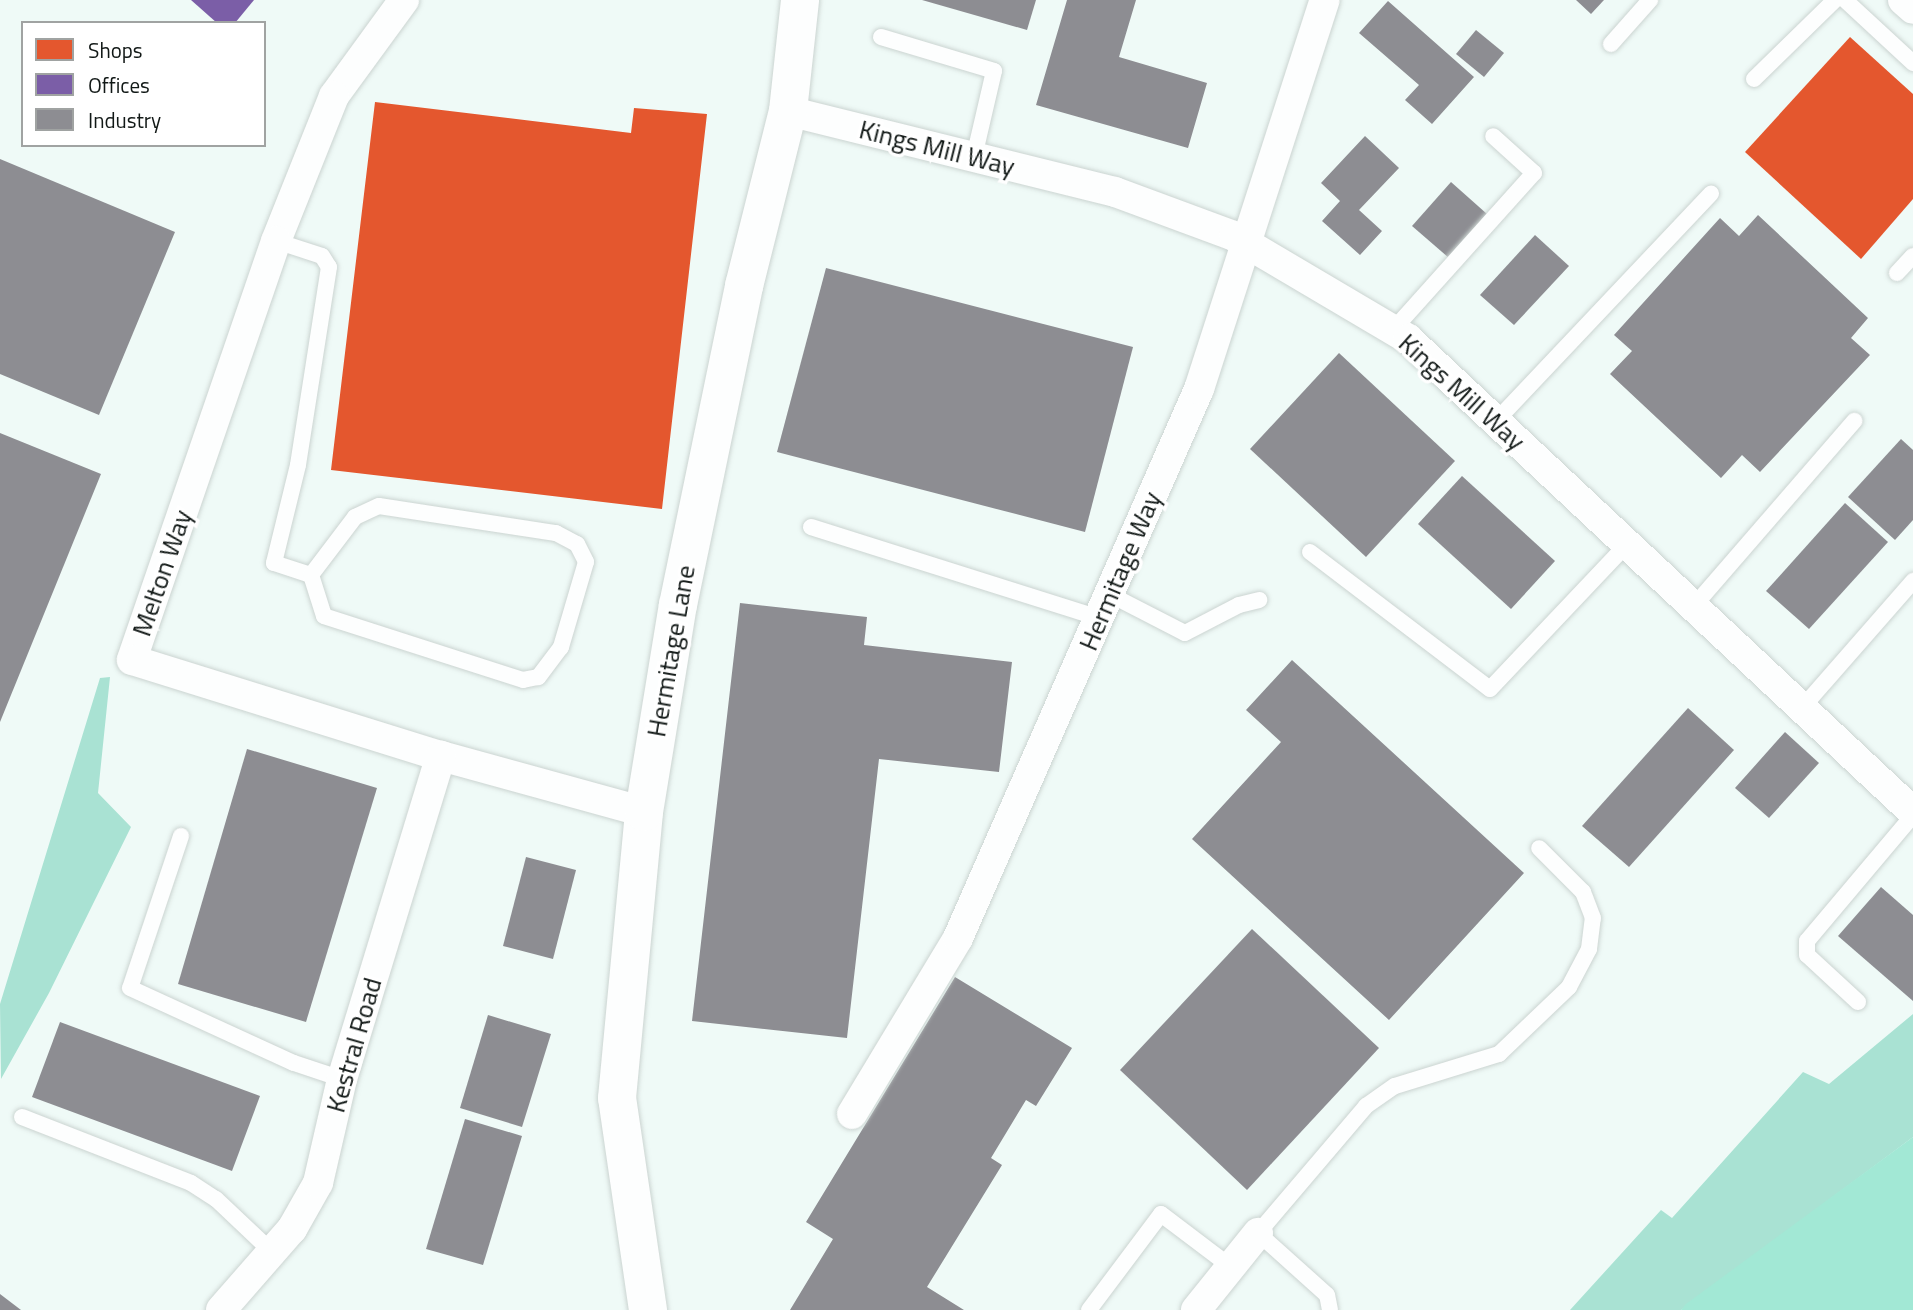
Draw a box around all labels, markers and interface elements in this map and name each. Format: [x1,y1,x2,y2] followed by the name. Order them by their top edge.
[21,21,266,147] legend
[88,34,143,66] text: Shops
[88,69,150,101] text: Offices
[88,104,161,136] text: Industry
[856,114,1018,182] street label: Kings Mill Way
[1392,327,1532,457] street label: Kings Mill Way
[1073,487,1167,655] street label: Hermitage Way
[126,506,198,640] street label: Melton Way
[641,563,701,739] street label: Hermitage Lane
[320,974,388,1116] street label: Kestral Road

